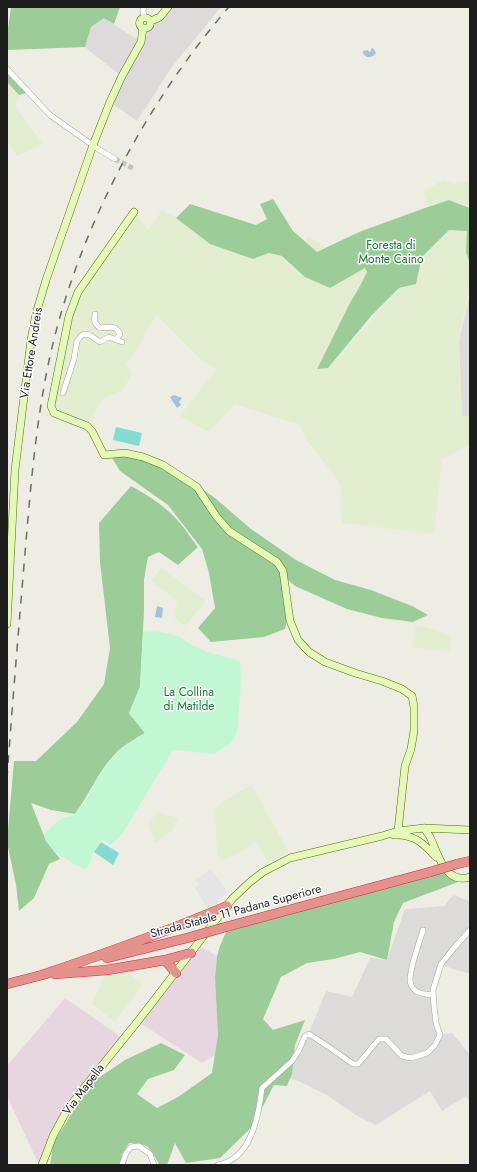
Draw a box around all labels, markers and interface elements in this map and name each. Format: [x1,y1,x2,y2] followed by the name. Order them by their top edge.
[358,239,424,267] park label: Foresta di Monte Caino
[18,306,46,400] street label: Via Ettore Andreis
[164,686,214,714] park label: La Collina di Matilde
[149,882,323,942] street label: Strada Statale 11 Padana Superiore
[60,1062,108,1118] street label: Via Mapella

